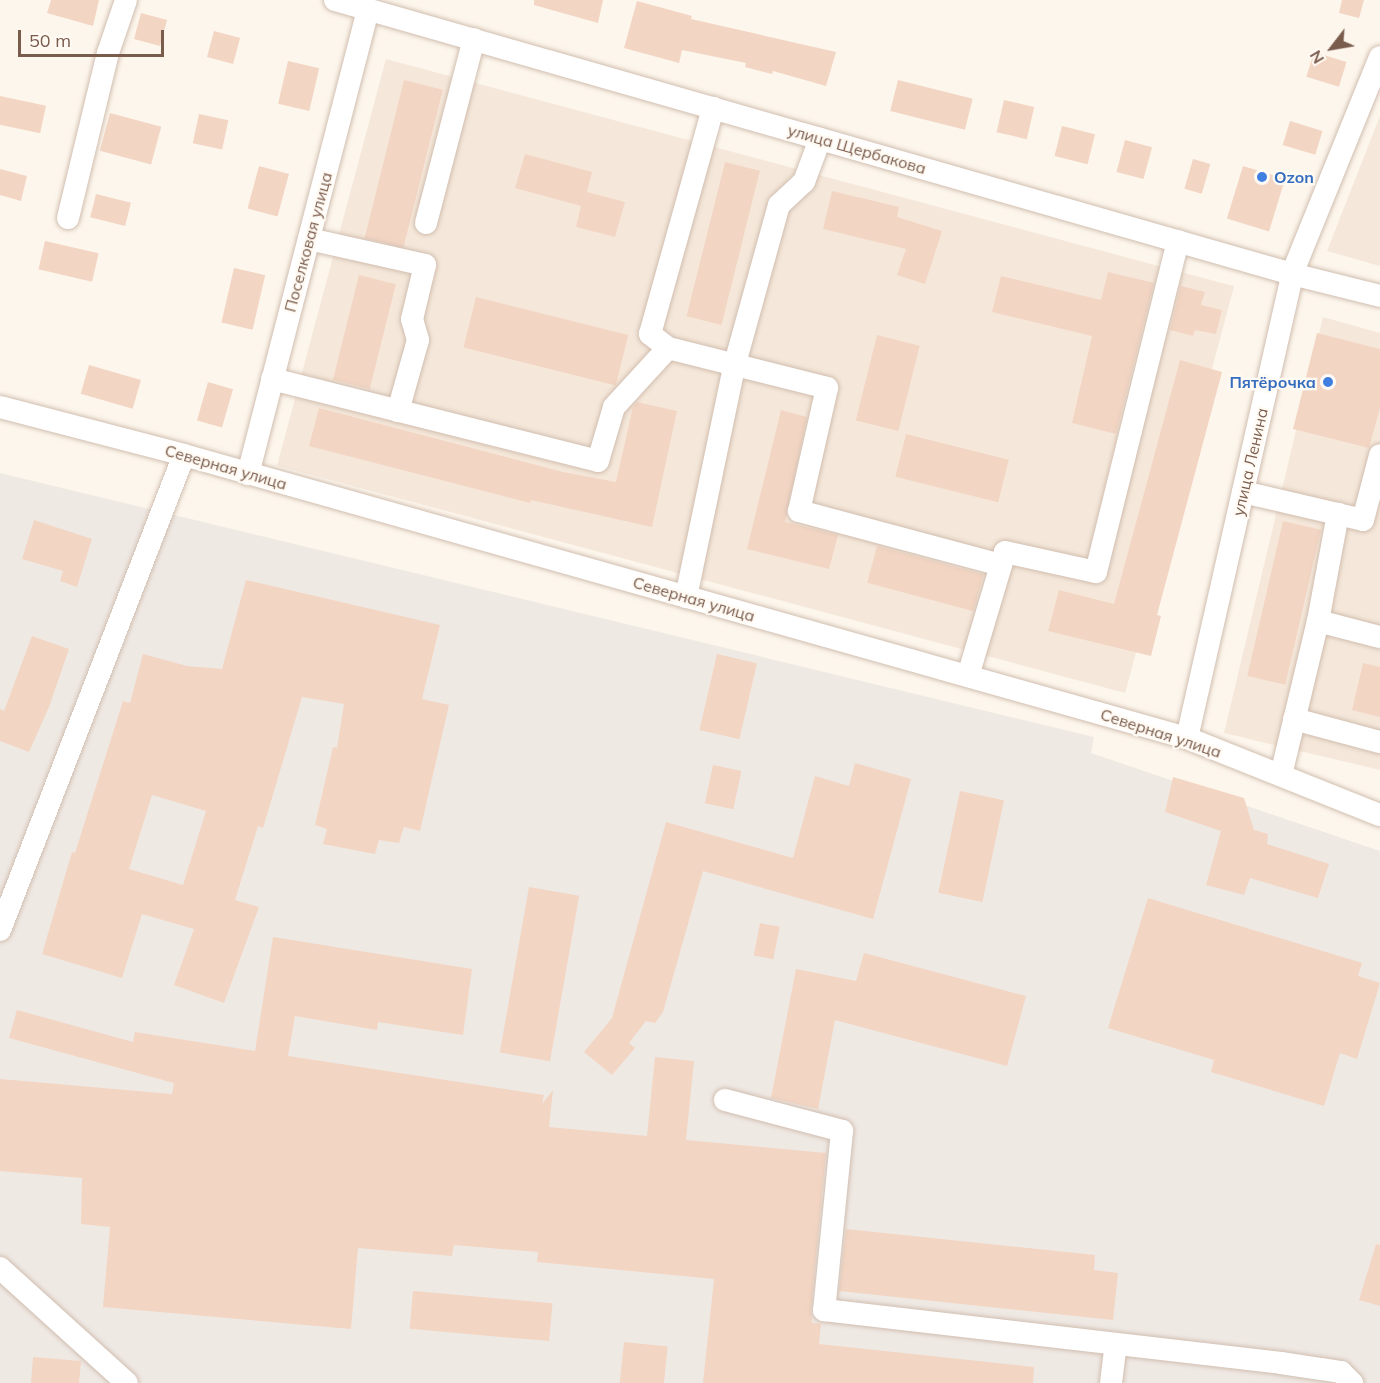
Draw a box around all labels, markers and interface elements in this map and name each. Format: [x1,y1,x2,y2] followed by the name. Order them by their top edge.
[21,18,166,56] scale bar
[1302,18,1362,78] north arrow
[29,29,71,52] text: 50 m
[1305,47,1328,68] text: N
[786,120,928,178] street label: улица Щербакова
[1274,167,1314,187] place label: Ozon
[280,170,336,314] street label: Поселковая улица
[1255,170,1269,184] marker: Ozon
[1229,372,1316,392] place label: Пятёрочка
[1321,375,1335,389] marker: Пятёрочка
[1228,406,1272,518] street label: улица Ленина
[163,440,289,494] street label: Северная улица
[631,572,757,626] street label: Северная улица
[1098,704,1224,762] street label: Северная улица

